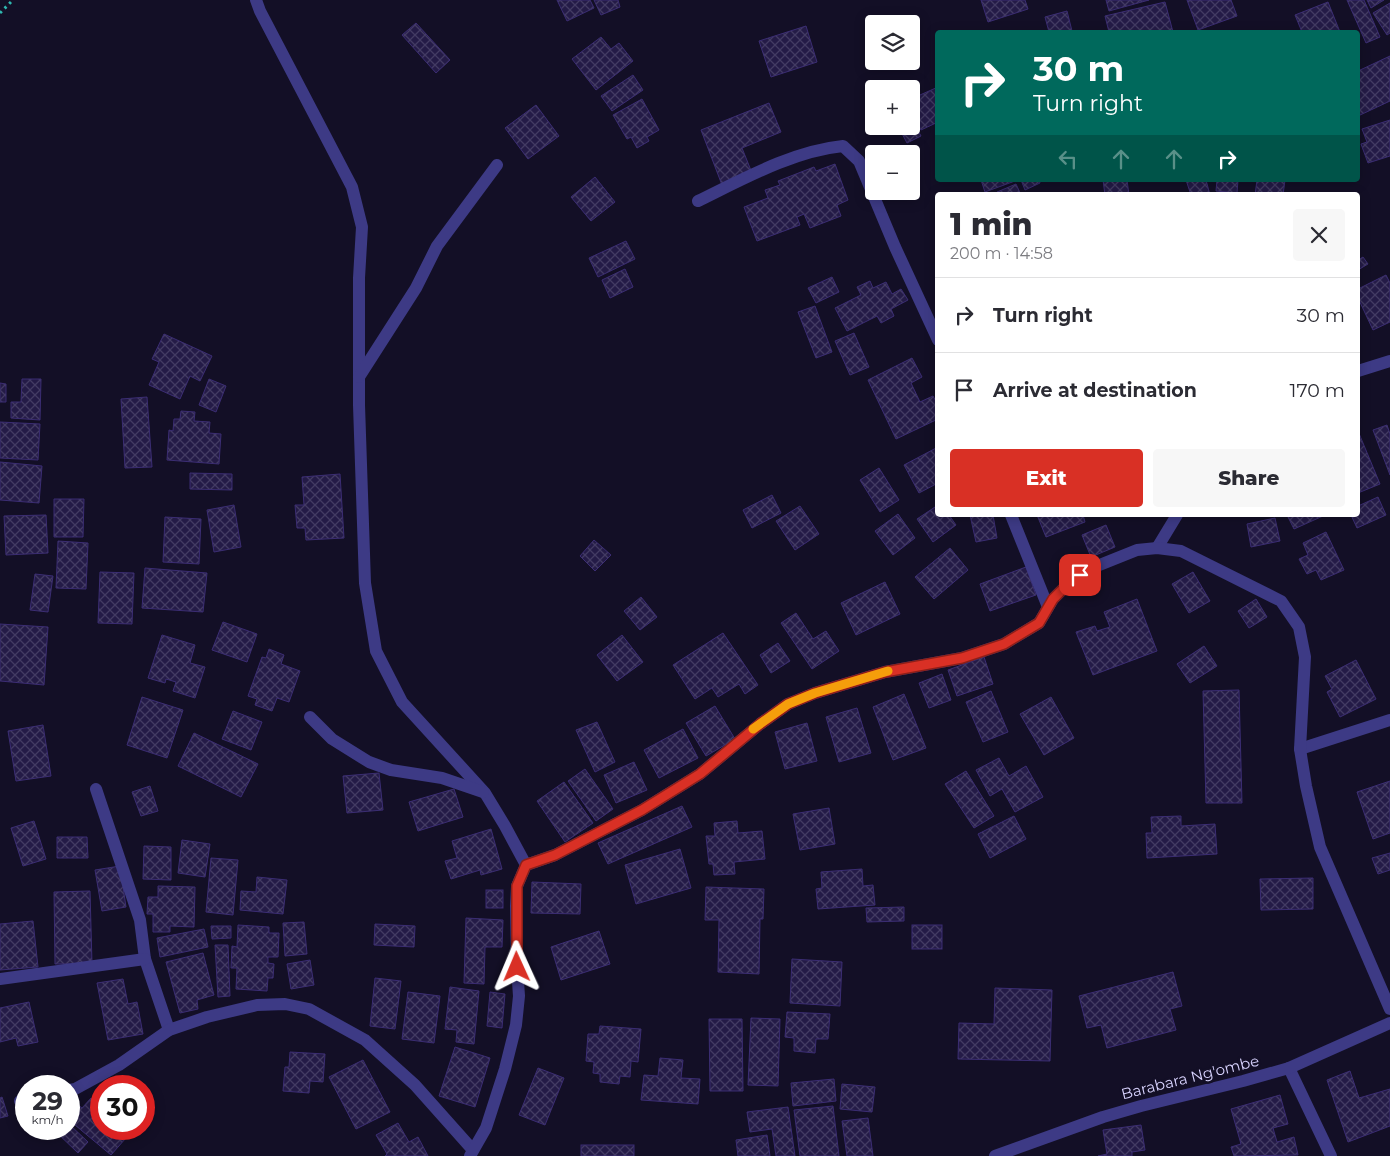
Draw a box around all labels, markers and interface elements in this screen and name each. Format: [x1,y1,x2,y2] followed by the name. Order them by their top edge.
[865,15,920,200] map controls
[865,15,920,70] button: layers
[1033,47,1124,90] text: 30 m
[950,50,1015,115] icon: right
[865,80,920,135] button: +
[1033,90,1143,117] text: Turn right
[865,145,920,200] button: −
[1054,145,1082,173] icon: left
[1107,145,1135,173] icon: ahead
[1160,145,1188,173] icon: ahead
[1213,145,1241,173] icon: right
[950,206,1033,243] text: 1 min
[1293,209,1345,261] button: close
[950,244,1053,263] text: 200 m · 14:58
[950,301,978,329] icon: right
[993,304,1093,327] text: Turn right
[1297,304,1345,327] text: 30 m
[950,376,978,404] icon: arrive
[993,379,1197,402] text: Arrive at destination
[1290,379,1345,402] text: 170 m
[950,449,1143,507] button: Exit
[1153,449,1345,507] button: Share
[1059,554,1101,596] pin
[1066,561,1094,589] icon: arrive
[490,940,542,992] position arrow
[1119,1051,1261,1103] street label: Barabara Ng'ombe
[90,1075,155,1140] speed limit sign: 30
[32,1086,63,1116] text: 29
[31,1112,64,1127] text: km/h

